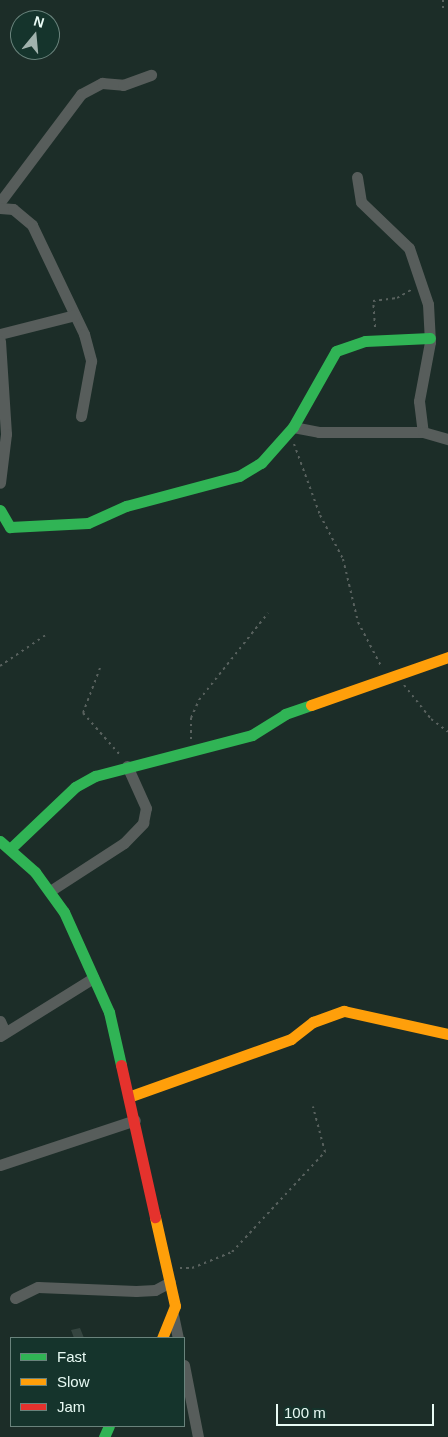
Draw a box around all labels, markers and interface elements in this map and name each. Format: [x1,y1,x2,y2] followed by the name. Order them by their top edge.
[10,10,60,60] north arrow
[32,12,46,31] text: N
[10,1337,185,1427] legend
[57,1348,86,1365] text: Fast
[57,1373,90,1390] text: Slow
[278,1394,436,1426] scale bar
[57,1398,85,1415] text: Jam
[284,1404,326,1421] text: 100 m

